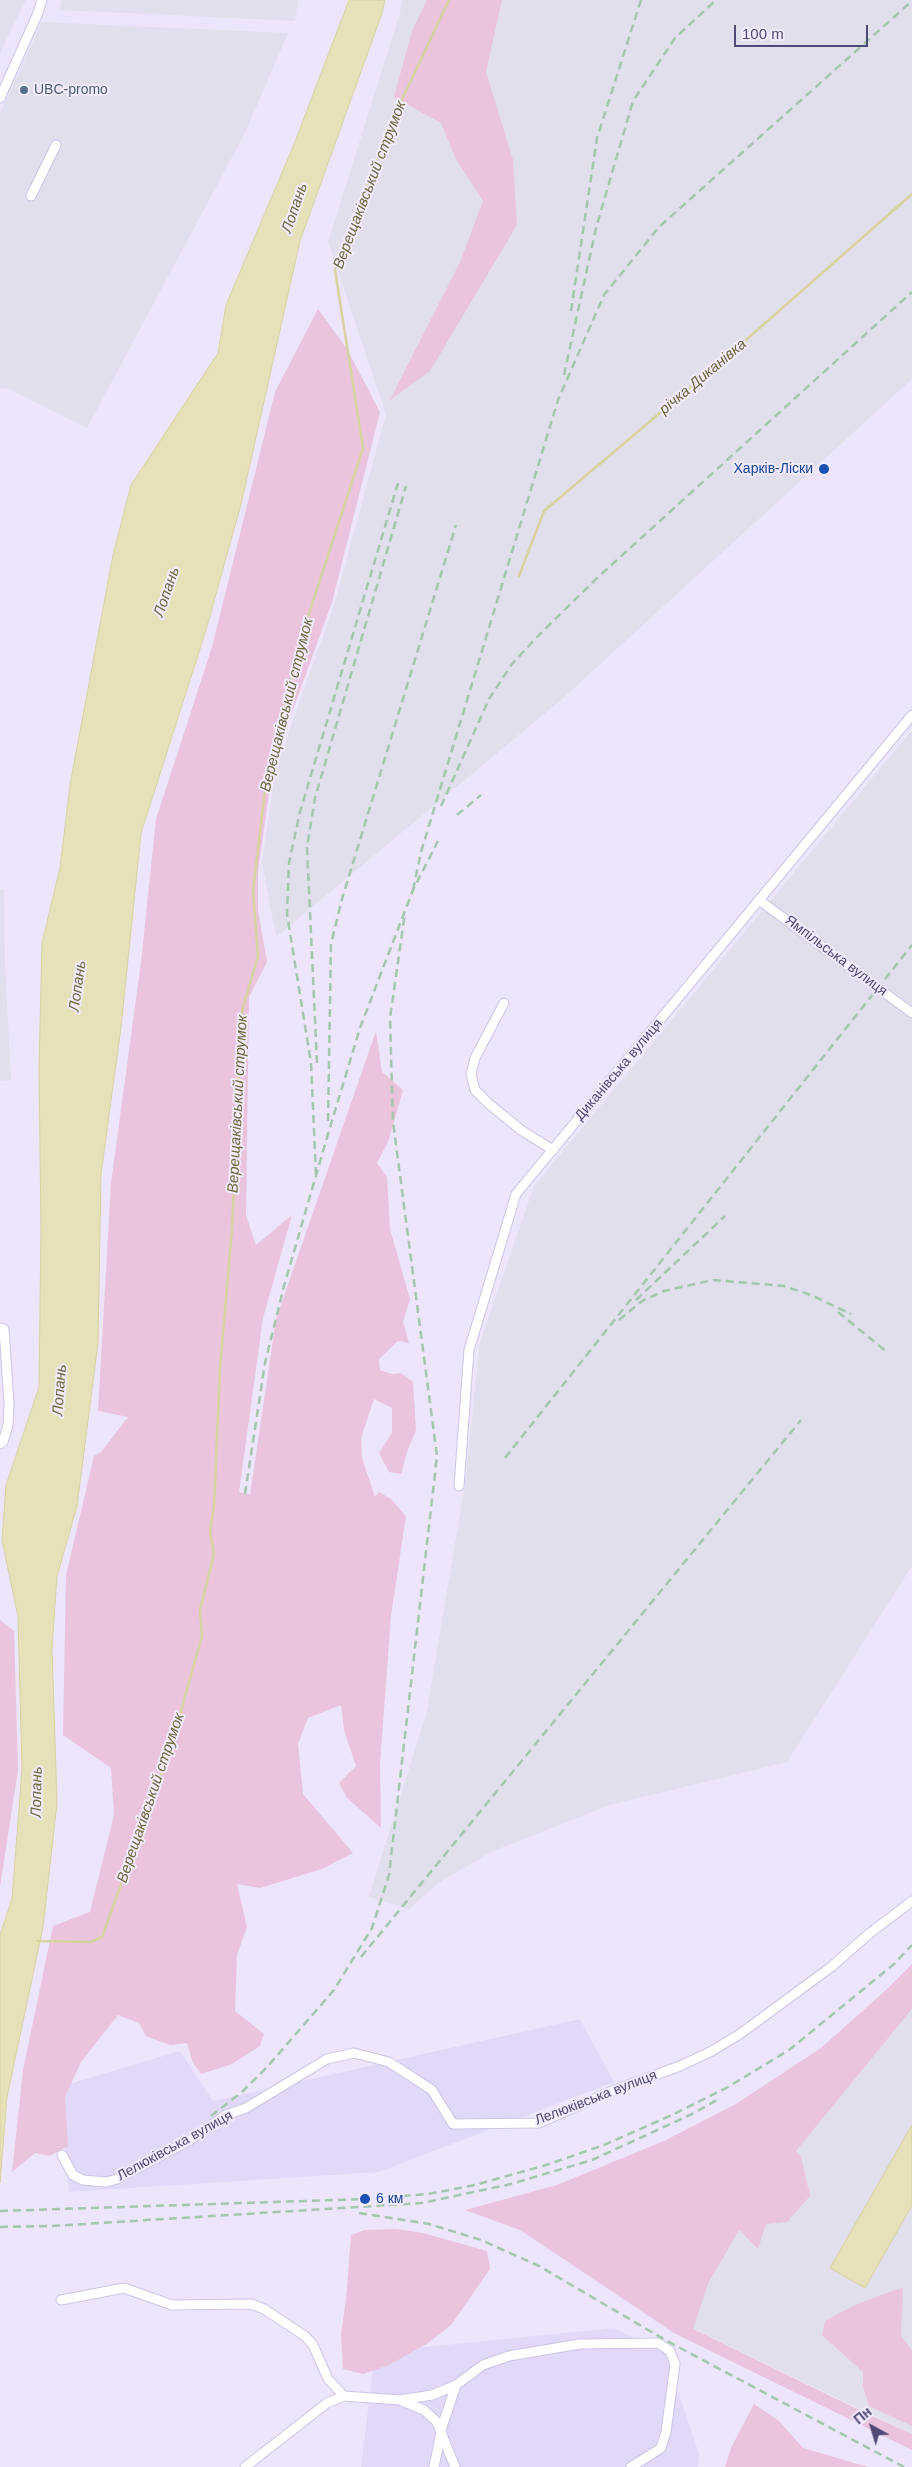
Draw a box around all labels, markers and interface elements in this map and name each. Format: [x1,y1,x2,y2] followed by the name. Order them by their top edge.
[737,15,871,47] scale bar
[742,25,784,42] text: 100 m
[34,82,108,98] place label: UBC-promo
[18,84,30,96] marker: UBC-promo
[330,98,410,272] water label: Верещаківський струмок
[278,181,312,235] water label: Лопань
[656,335,750,419] water label: річка Диканівка
[734,461,813,477] place label: Харків-Ліски
[817,462,831,476] marker: Харків-Ліски
[150,565,184,619] water label: Лопань
[257,616,317,794] water label: Верещаківський струмок
[782,912,890,1000] street label: Ямпільська вулиця
[66,959,90,1013] water label: Лопань
[224,1014,252,1194] water label: Верещаківський струмок
[572,1016,666,1124] street label: Диканівська вулиця
[49,1364,71,1416] water label: Лопань
[113,1711,189,1885] water label: Верещаківський струмок
[28,1766,46,1818] water label: Лопань
[533,2067,659,2129] street label: Лелюківська вулиця
[114,2107,236,2185] street label: Лелюківська вулиця
[376,2191,403,2207] place label: 6 км
[358,2192,372,2206] marker: 6 км
[847,2402,897,2452] north arrow
[850,2403,875,2427] text: Пн

